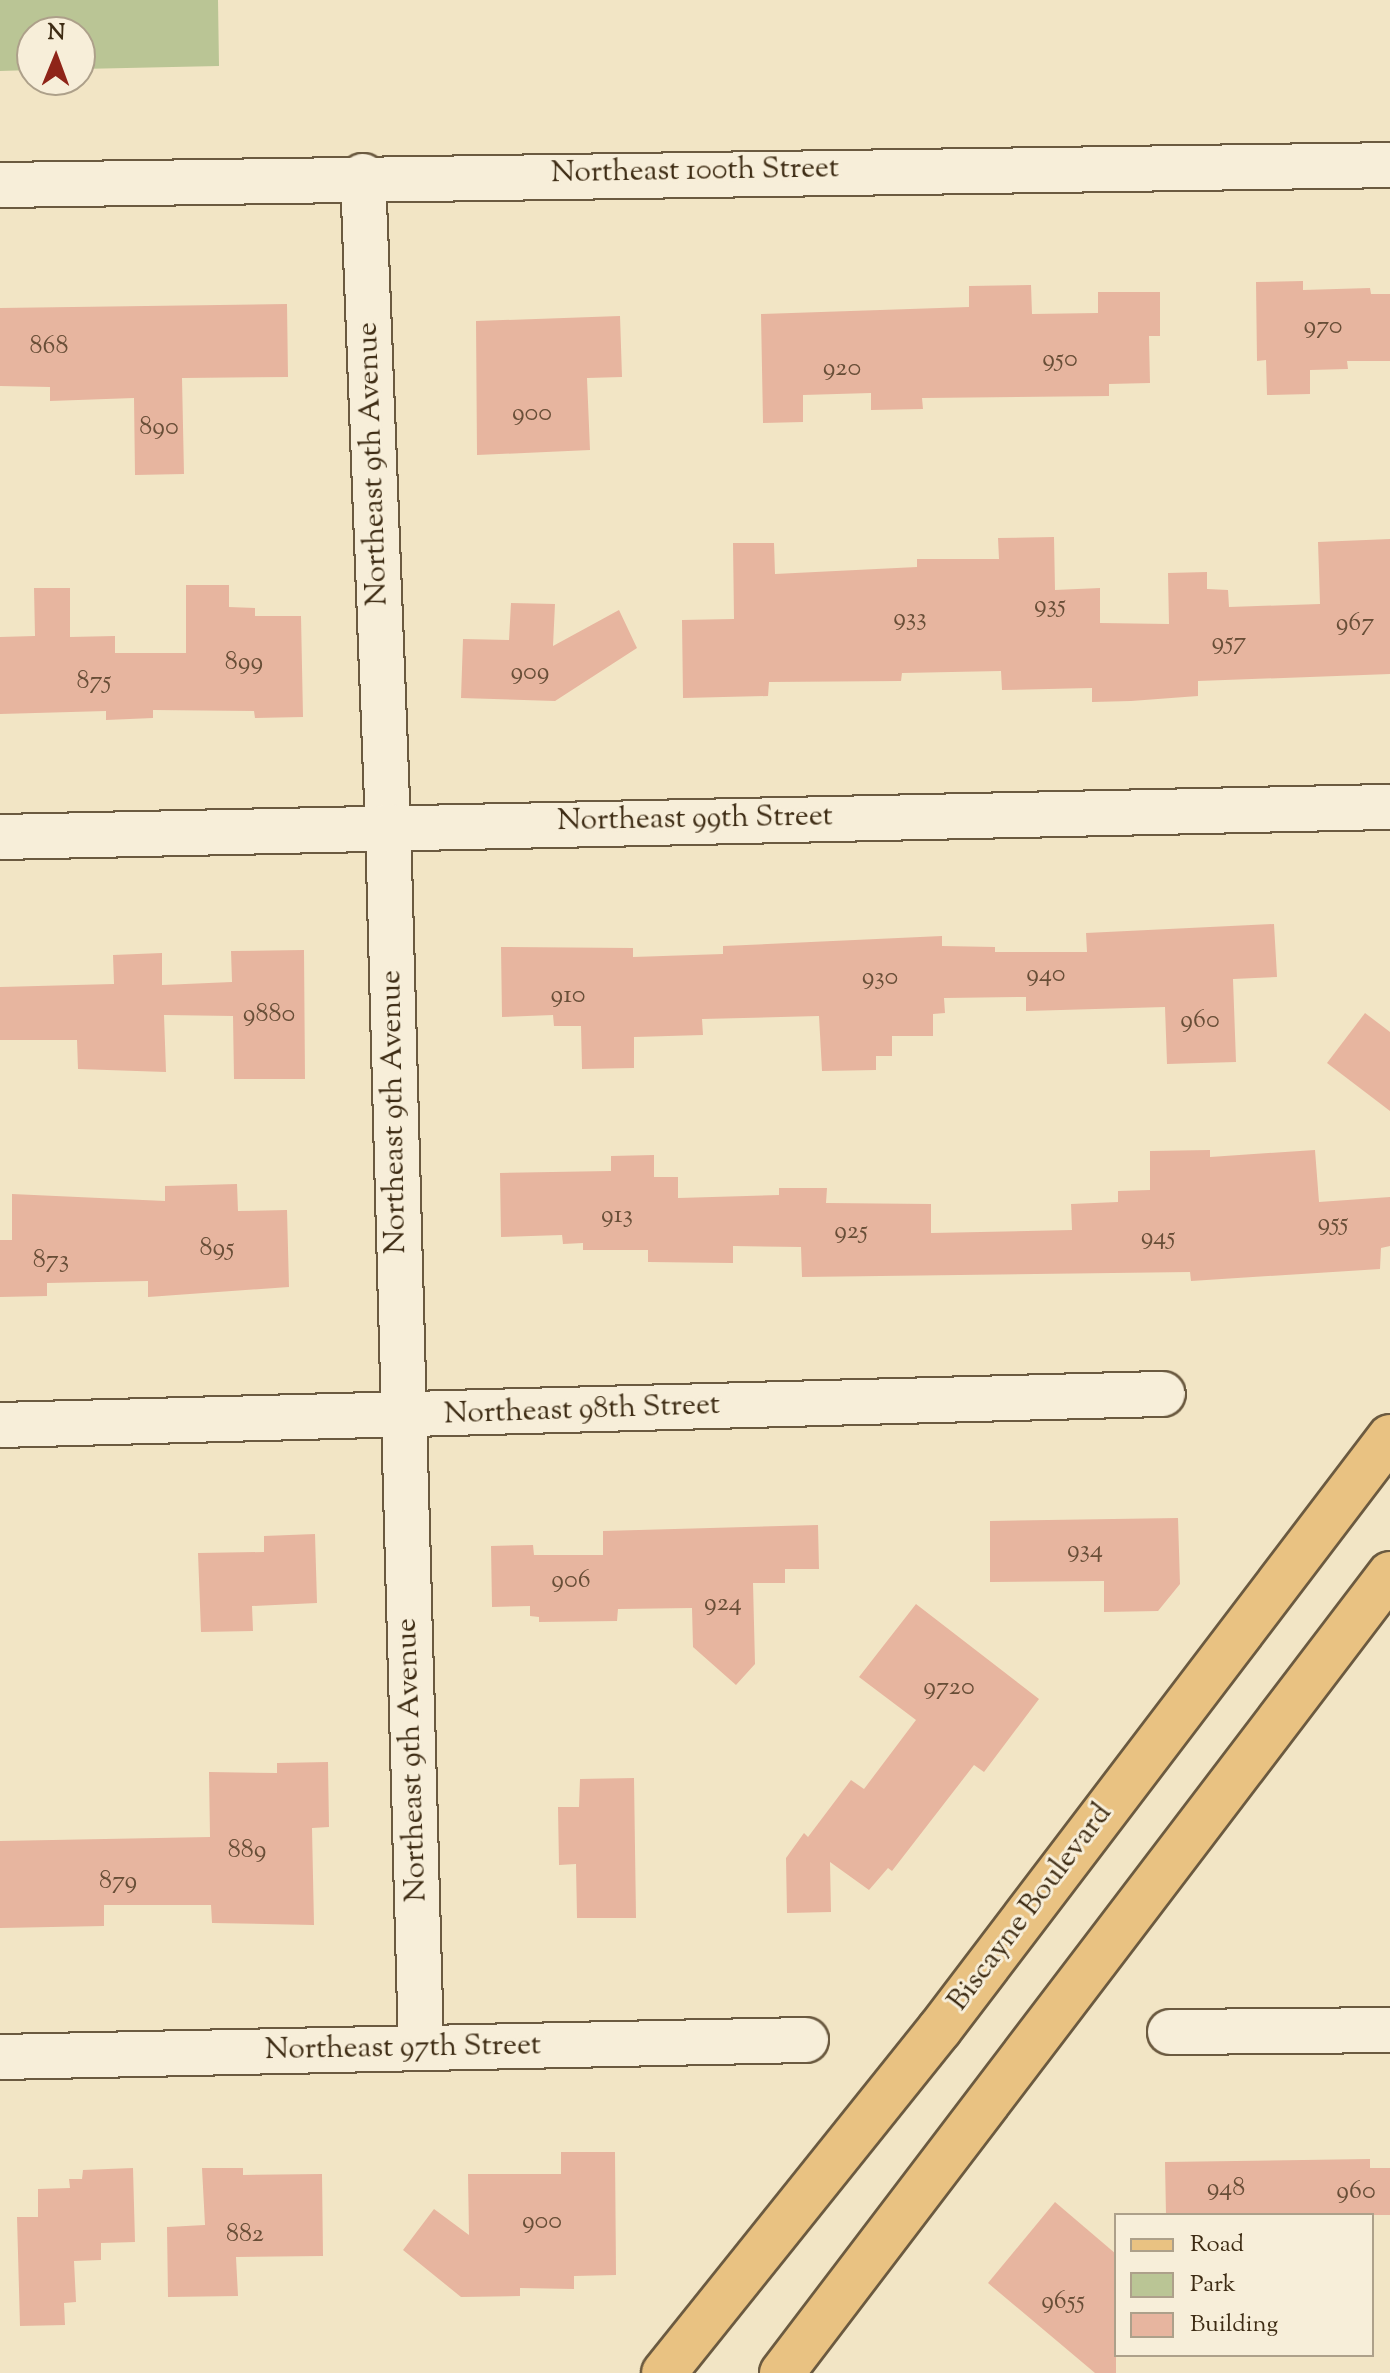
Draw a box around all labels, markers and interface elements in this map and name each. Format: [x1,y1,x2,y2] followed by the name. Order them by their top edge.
[16,16,96,96] north arrow
[47,18,65,50] text: N
[551,151,839,193] street label: Northeast 100th Street
[1304,311,1342,343] house number: 970
[351,321,397,607] street label: Northeast 9th Avenue
[30,331,68,363] house number: 868
[1042,344,1078,376] house number: 950
[823,353,861,385] house number: 920
[512,398,552,430] house number: 900
[139,412,179,444] house number: 890
[1034,590,1066,622] house number: 935
[893,603,927,635] house number: 933
[1336,608,1374,640] house number: 967
[1212,627,1246,659] house number: 957
[225,647,263,679] house number: 899
[510,657,550,689] house number: 909
[77,666,111,698] house number: 875
[557,800,833,840] street label: Northeast 99th Street
[1026,959,1066,991] house number: 940
[862,962,898,994] house number: 930
[375,970,415,1254] street label: Northeast 9th Avenue
[551,980,585,1012] house number: 910
[243,999,295,1031] house number: 9880
[1180,1005,1220,1037] house number: 960
[601,1200,633,1232] house number: 913
[1318,1208,1348,1240] house number: 955
[834,1216,868,1248] house number: 925
[1141,1222,1175,1254] house number: 945
[200,1233,234,1265] house number: 895
[33,1245,69,1277] house number: 873
[443,1388,721,1434] street label: Northeast 98th Street
[1067,1535,1103,1567] house number: 934
[551,1565,591,1597] house number: 906
[704,1588,742,1620] house number: 924
[390,1617,436,1903] street label: Northeast 9th Avenue
[923,1672,975,1704] house number: 9720
[941,1797,1121,2019] street label: Biscayne Boulevard
[228,1835,266,1867] house number: 889
[99,1866,137,1898] house number: 879
[265,2029,541,2069] street label: Northeast 97th Street
[1207,2173,1245,2205] house number: 948
[1336,2176,1376,2208] house number: 960
[522,2206,562,2238] house number: 900
[1114,2213,1374,2357] legend
[226,2219,264,2251] house number: 882
[1190,2228,1244,2262] text: Road
[1190,2268,1236,2302] text: Park
[1041,2286,1085,2318] house number: 9655
[1190,2308,1278,2342] text: Building

